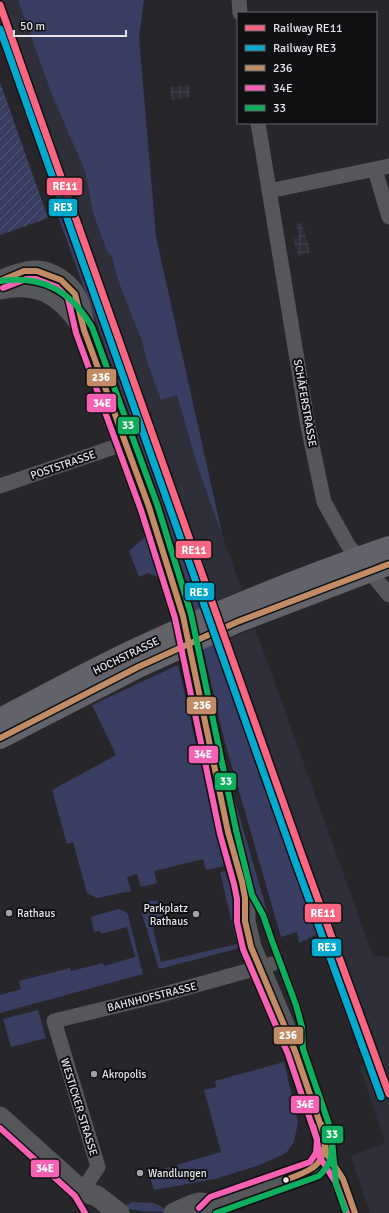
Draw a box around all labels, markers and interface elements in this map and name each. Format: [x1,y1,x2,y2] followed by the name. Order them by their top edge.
[14,12,126,38] scale bar
[237,12,377,124] legend
[20,19,45,34] text: 50 m
[273,21,343,36] text: Railway RE11
[273,41,336,56] text: Railway RE3
[273,61,292,76] text: 236
[273,81,293,96] text: 34E
[273,101,286,116] text: 33
[46,177,83,196] line badge: RE11
[53,180,78,193] text: RE11
[48,198,78,217] line badge: RE3
[53,201,73,214] text: RE3
[291,358,320,448] street label: SCHÄFERSTRASSE
[86,368,117,387] line badge: 236
[92,371,110,384] text: 236
[86,393,117,413] line badge: 34E
[93,397,111,410] text: 34E
[117,416,140,435] line badge: 33
[122,419,134,432] text: 33
[29,448,97,482] street label: POSTSTRASSE
[175,540,212,559] line badge: RE11
[182,544,207,557] text: RE11
[184,582,215,601] line badge: RE3
[189,586,209,599] text: RE3
[91,634,161,678] street label: HOCHSTRASSE
[186,696,217,715] line badge: 236
[193,699,211,712] text: 236
[188,745,219,764] line badge: 34E
[194,748,212,761] text: 34E
[214,772,237,791] line badge: 33
[220,775,232,788] text: 33
[143,902,188,928] place label: Parkplatz Rathaus
[304,903,342,923] line badge: RE11
[17,907,55,920] place label: Rathaus
[311,907,336,920] text: RE11
[4,908,14,918] marker: Rathaus
[191,909,201,919] marker: Parkplatz Rathaus
[311,938,342,957] line badge: RE3
[317,941,337,954] text: RE3
[106,980,198,1014] street label: BAHNHOFSTRASSE
[273,1026,304,1045] line badge: 236
[279,1029,297,1042] text: 236
[58,1057,100,1157] street label: WESTICKER STRASSE
[102,1068,147,1081] place label: Akropolis
[89,1069,99,1079] marker: Akropolis
[290,1095,320,1114] line badge: 34E
[296,1098,314,1111] text: 34E
[321,1125,344,1144] line badge: 33
[326,1128,338,1141] text: 33
[30,1159,60,1178] line badge: 34E
[36,1162,54,1175] text: 34E
[148,1167,207,1180] place label: Wandlungen
[135,1168,145,1178] marker: Wandlungen
[281,1175,291,1185] unlabelled marker

